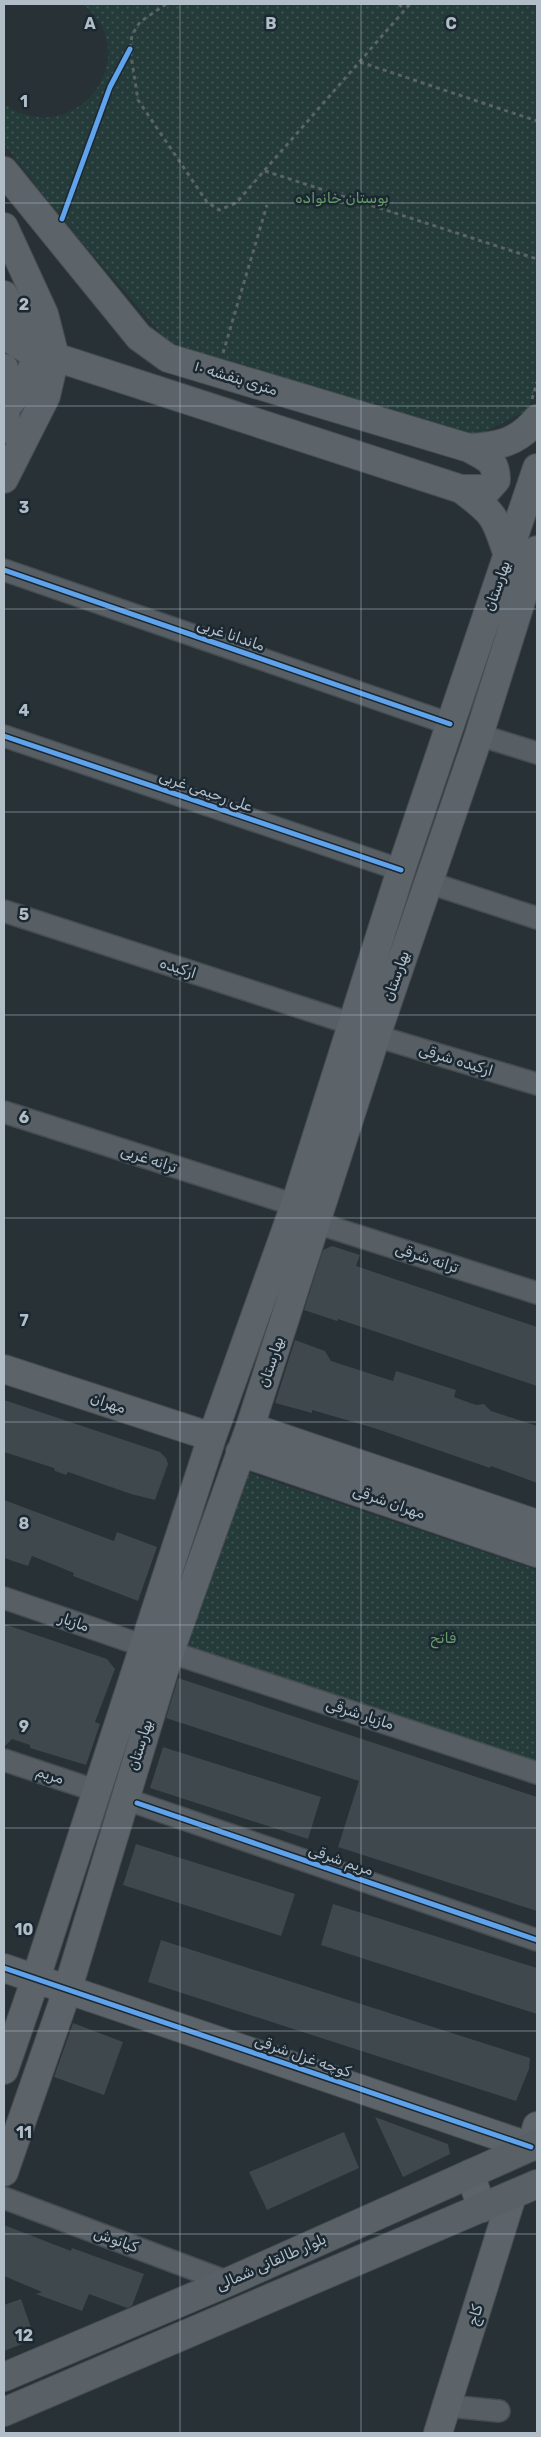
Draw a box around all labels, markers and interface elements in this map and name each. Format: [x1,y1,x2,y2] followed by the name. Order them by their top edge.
[84,14,96,33] text: A
[265,14,277,33] text: B
[445,14,457,33] text: C
[20,92,28,111] text: 1
[295,189,389,207] park label: بوستان خانواده
[19,295,29,314] text: 2
[192,357,280,399] street label: ۱۰ متری بنفشه
[19,498,29,517] text: 3
[480,558,514,614] street label: بهارستان
[195,615,267,655] street label: ماندانا غربی
[19,701,30,720] text: 4
[157,767,255,815] street label: علی رحیمی غربی
[19,905,29,924] text: 5
[379,948,413,1004] street label: بهارستان
[157,954,199,982] street label: ارکیده
[417,1040,495,1080] street label: ارکیده شرقی
[19,1108,29,1127] text: 6
[118,1141,180,1177] street label: ترانه غربی
[393,1239,461,1277] street label: ترانه شرقی
[19,1311,29,1330] text: 7
[254,1334,288,1390] street label: بهارستان
[88,1389,128,1417] street label: مهران
[350,1481,428,1523] street label: مهران شرقی
[19,1514,30,1533] text: 8
[56,1608,92,1636] street label: مازیار
[430,1629,456,1649] park label: فاتح
[324,1695,396,1733] street label: مازیار شرقی
[19,1717,29,1736] text: 9
[124,1717,156,1773] street label: بهارستان
[33,1762,66,1789] street label: مریم
[306,1841,376,1880] street label: مریم شرقی
[15,1920,34,1939] text: 10
[253,2031,354,2081] street label: کوچه غزل شرقی
[16,2123,32,2142] text: 11
[91,2224,141,2256] street label: کیانوش
[213,2230,329,2294] street label: بلوار طالقانی شمالی
[463,2302,489,2328] street label: کاج
[15,2326,33,2345] text: 12

